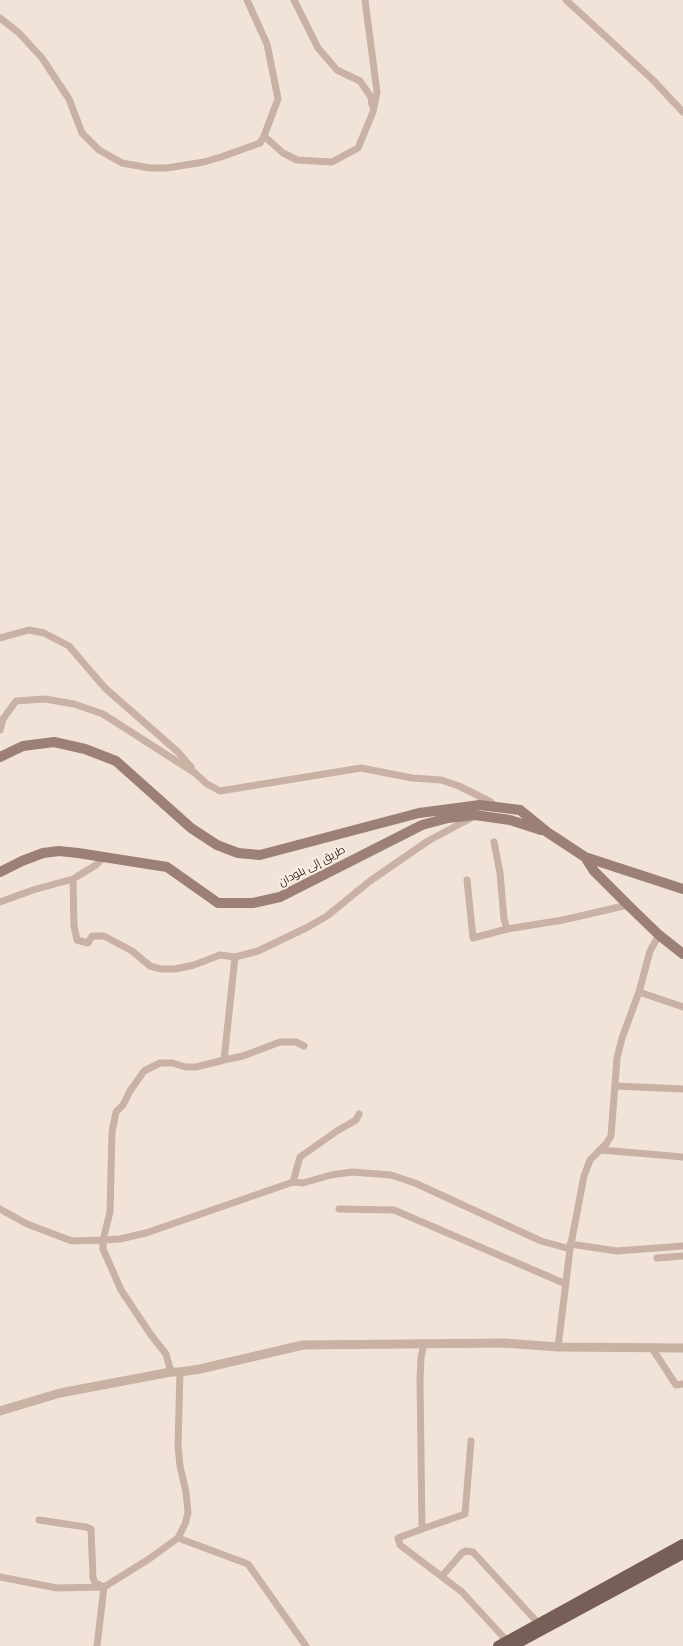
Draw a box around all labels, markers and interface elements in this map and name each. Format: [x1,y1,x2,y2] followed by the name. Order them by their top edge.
[276,843,348,889] street label: طريق إلى بلودان

